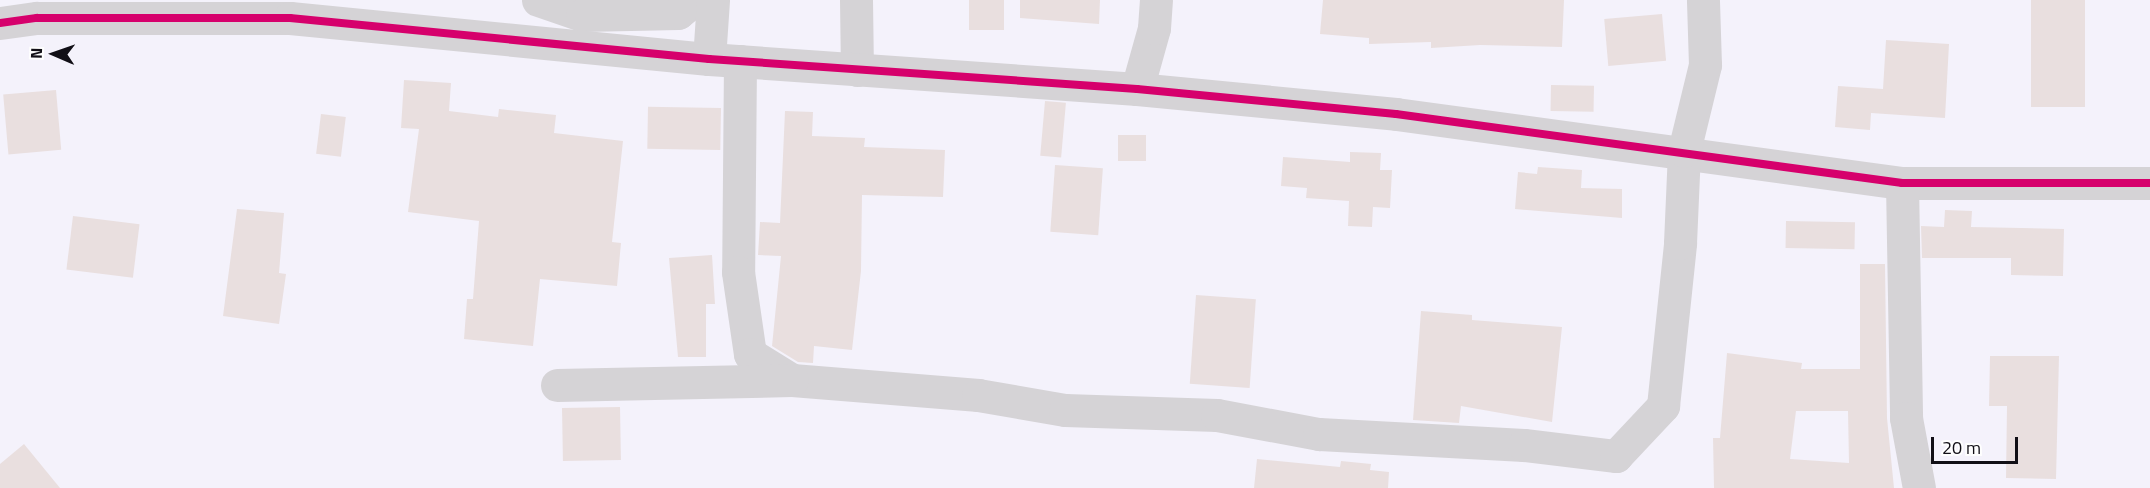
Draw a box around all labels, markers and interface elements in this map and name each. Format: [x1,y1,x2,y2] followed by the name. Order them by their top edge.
[24,24,84,84] north arrow
[24,47,48,59] text: N
[1934,425,2021,463] scale bar
[1942,434,1981,461] text: 20 m

